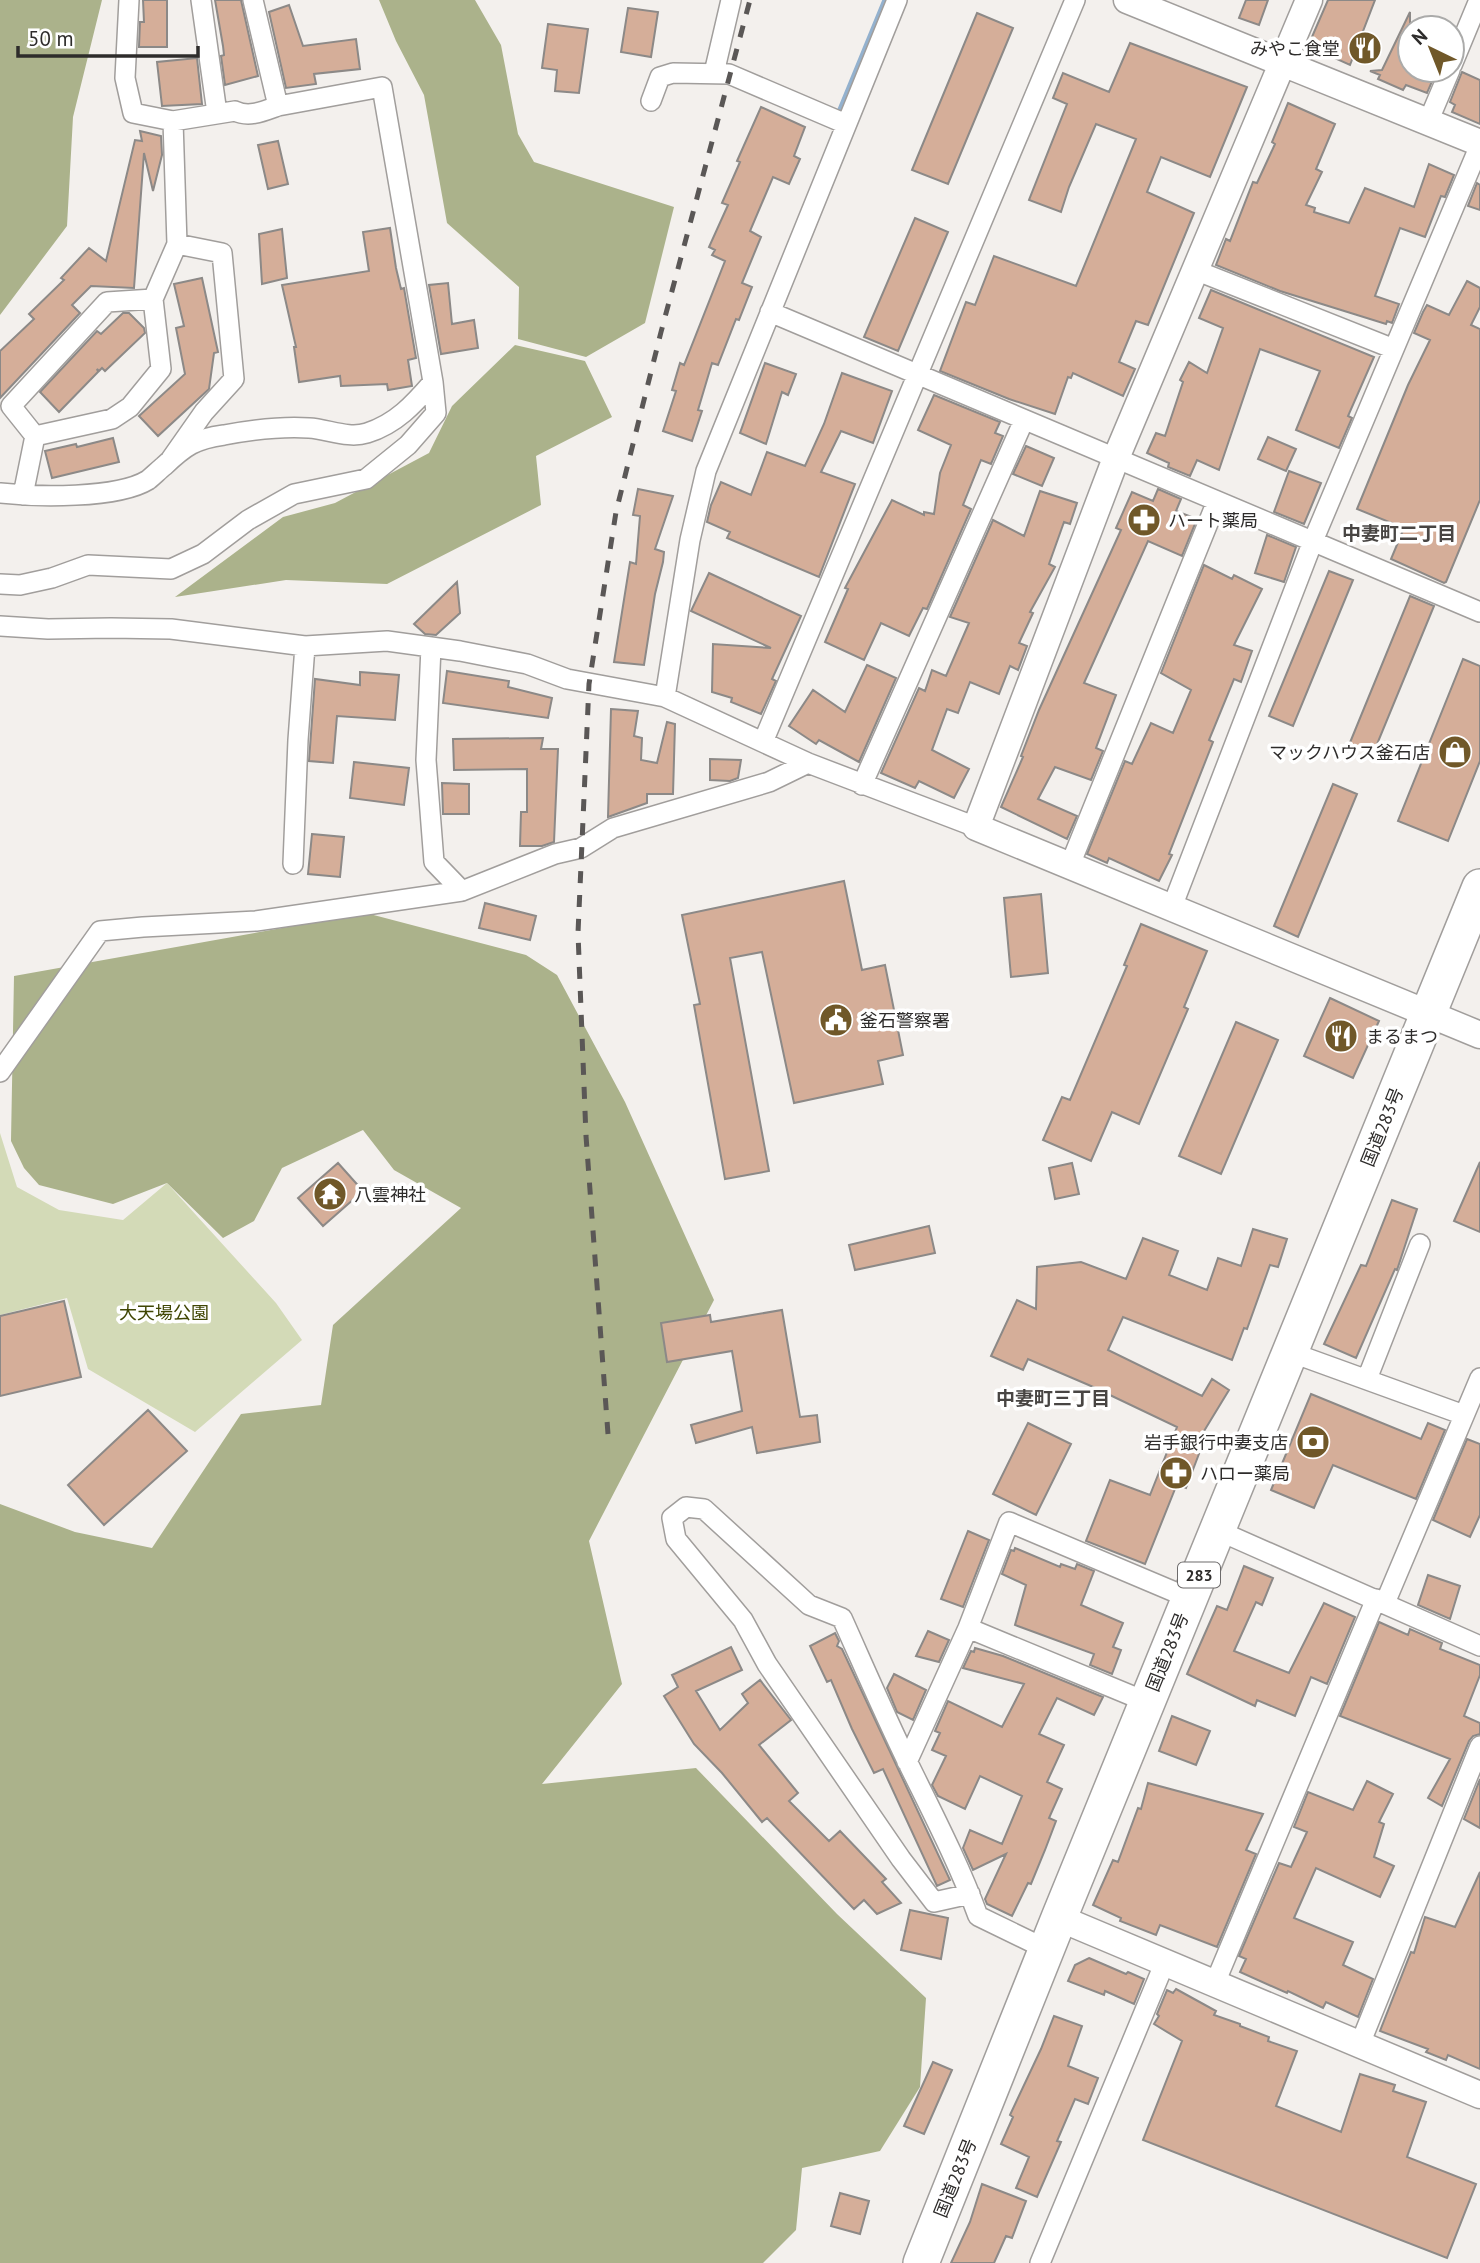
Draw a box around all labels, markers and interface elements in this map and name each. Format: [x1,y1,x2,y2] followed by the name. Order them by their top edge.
[18,14,198,58] scale bar
[1396,14,1466,84] north arrow
[1407,24,1432,50] text: N
[28,25,74,52] text: 50 m
[1346,29,1384,67] restaurant icon: みやこ食堂
[1250,37,1340,60] place label: みやこ食堂
[1125,501,1163,539] pharmacy icon: ハート薬局
[1168,509,1258,532] place label: ハート薬局
[1342,521,1456,545] district label: 中妻町二丁目
[1436,733,1474,771] shop icon: マックハウス釜石店
[1269,741,1430,764] place label: マックハウス釜石店
[817,1001,855,1039] public building icon: 釜石警察署
[860,1009,950,1032] place label: 釜石警察署
[1322,1017,1360,1055] restaurant icon: まるまつ
[1366,1025,1438,1048] place label: まるまつ
[1356,1084,1408,1170] street label: 国道283号
[311,1175,349,1213] temple icon: 八雲神社
[354,1183,426,1206] place label: 八雲神社
[119,1301,209,1324] park label: 大天場公園
[996,1386,1110,1410] district label: 中妻町三丁目
[1294,1423,1332,1461] bank icon: 岩手銀行中妻支店
[1144,1431,1288,1454] place label: 岩手銀行中妻支店
[1157,1454,1195,1492] pharmacy icon: ハロー薬局
[1200,1462,1290,1485] place label: ハロー薬局
[1178,1562,1220,1588] road number: 283
[1141,1609,1193,1695] street label: 国道283号
[929,2135,981,2221] street label: 国道283号

